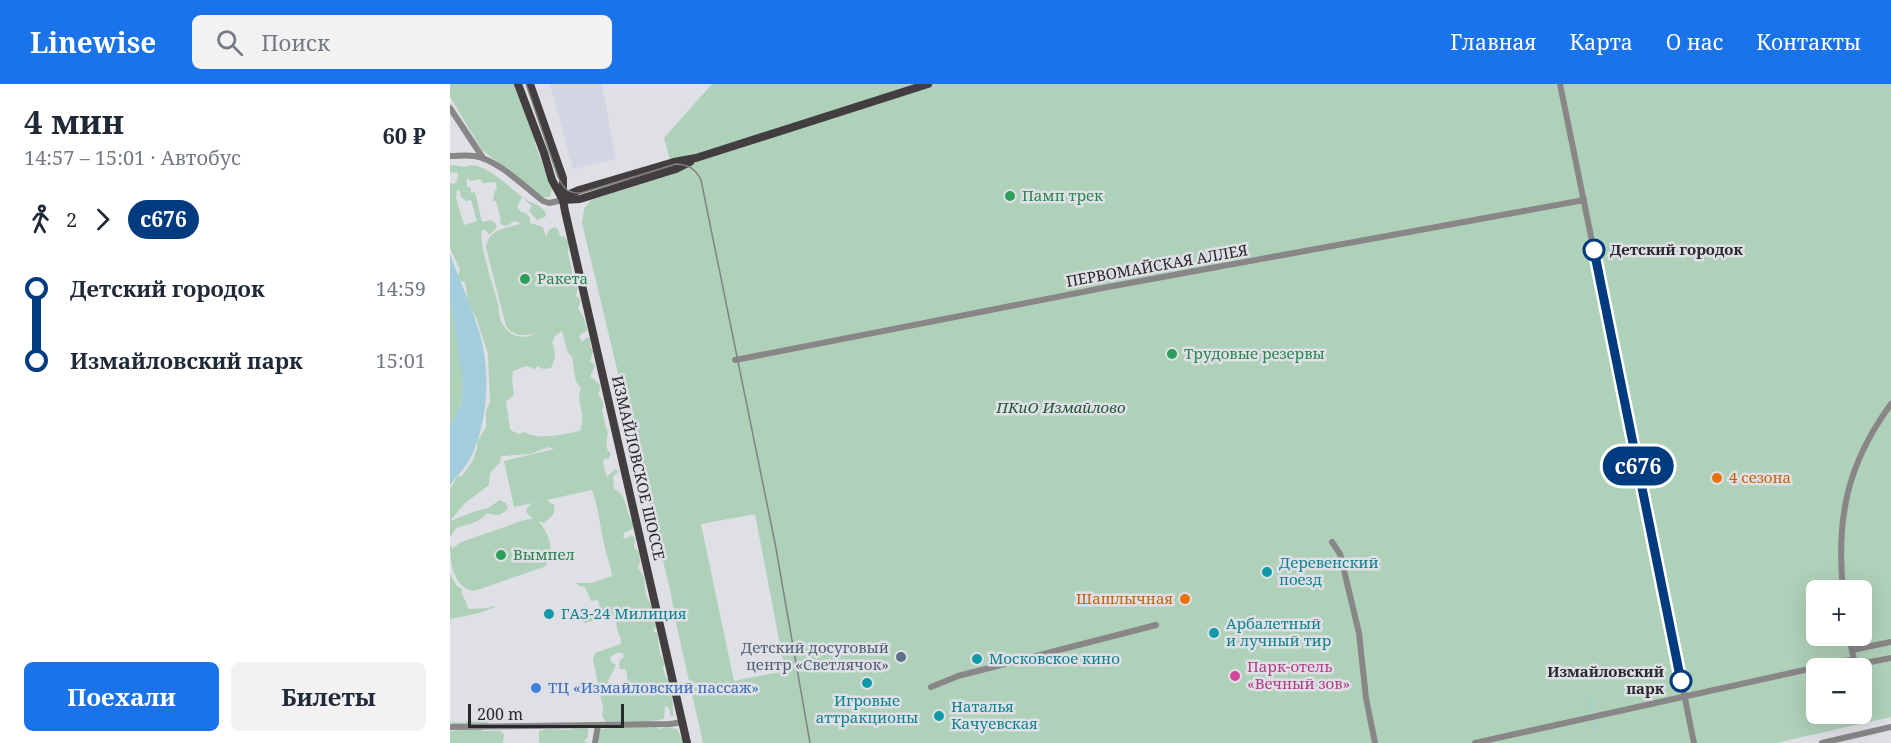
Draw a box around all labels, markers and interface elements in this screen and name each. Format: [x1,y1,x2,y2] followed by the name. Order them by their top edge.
[192,15,612,69] search box
[30,23,156,61] text: Linewise
[213,26,246,59] icon: search
[261,27,330,57] text: Поиск
[1450,28,1537,56] text: Главная
[1570,28,1633,56] text: Карта
[1666,28,1723,56] text: О нас
[1756,28,1861,56] text: Контакты
[24,99,124,144] text: 4 мин
[382,120,426,150] text: 60 ₽
[24,144,241,171] text: 14:57 – 15:01 · Автобус
[1022,185,1103,205] place label: Памп трек
[1003,189,1017,203] marker: Памп трек
[24,203,57,236] icon: walk
[86,203,119,236] icon: forward
[140,205,187,233] text: с676
[66,206,77,233] text: 2
[1064,239,1249,291] street label: ПЕРВОМАЙСКАЯ АЛЛЕЯ
[1583,239,1605,261] marker: Детский городок
[1610,239,1743,259] place label: Детский городок
[537,268,588,288] place label: Ракета
[518,272,532,286] marker: Ракета
[70,273,265,303] text: Детский городок
[376,275,426,302] text: 14:59
[1184,343,1325,363] place label: Трудовые резервы
[70,345,303,375] text: Измайловский парк
[376,347,426,374] text: 15:01
[1165,347,1179,361] marker: Трудовые резервы
[608,373,670,562] street label: ИЗМАЙЛОВСКОЕ ШОССЕ
[995,397,1126,417] park label: ПКиО Измайлово
[1596,446,1680,485] line badge: с676
[1615,452,1661,480] text: с676
[1729,467,1791,487] place label: 4 сезона
[1710,471,1724,485] marker: 4 сезона
[513,544,575,564] place label: Вымпел
[494,548,508,562] marker: Вымпел
[1279,552,1379,589] place label: Деревенский поезд
[1260,565,1274,579] marker: Деревенский поезд
[1806,580,1872,724] map controls
[1806,580,1872,646] button: +
[1076,588,1173,608] place label: Шашлычная
[1178,592,1192,606] marker: Шашлычная
[561,603,687,623] place label: ГАЗ-24 Милиция
[542,607,556,621] marker: ГАЗ-24 Милиция
[1226,613,1331,650] place label: Арбалетный и лучный тир
[1207,626,1221,640] marker: Арбалетный и лучный тир
[741,637,889,674] place label: Детский досуговый центр «Светлячок»
[989,648,1120,668] place label: Московское кино
[894,650,908,664] marker: Детский досуговый центр «Светлячок»
[970,652,984,666] marker: Московское кино
[1247,656,1350,693] place label: Парк-отель «Вечный зов»
[1806,658,1872,724] button: −
[1547,661,1665,698] place label: Измайловский парк
[24,662,219,731] button: Поехали
[231,662,426,731] button: Билеты
[1228,669,1242,683] marker: Парк-отель «Вечный зов»
[1670,670,1692,692] marker: Измайловский парк
[860,676,874,690] marker: Игровые аттракционы
[548,677,759,697] place label: ТЦ «Измайловский пассаж»
[529,681,543,695] marker: ТЦ «Измайловский пассаж»
[816,690,918,727] place label: Игровые аттракционы
[951,696,1038,733] place label: Наталья Качуевская
[468,701,624,728] scale bar
[477,703,523,725] text: 200 m
[932,709,946,723] marker: Наталья Качуевская

